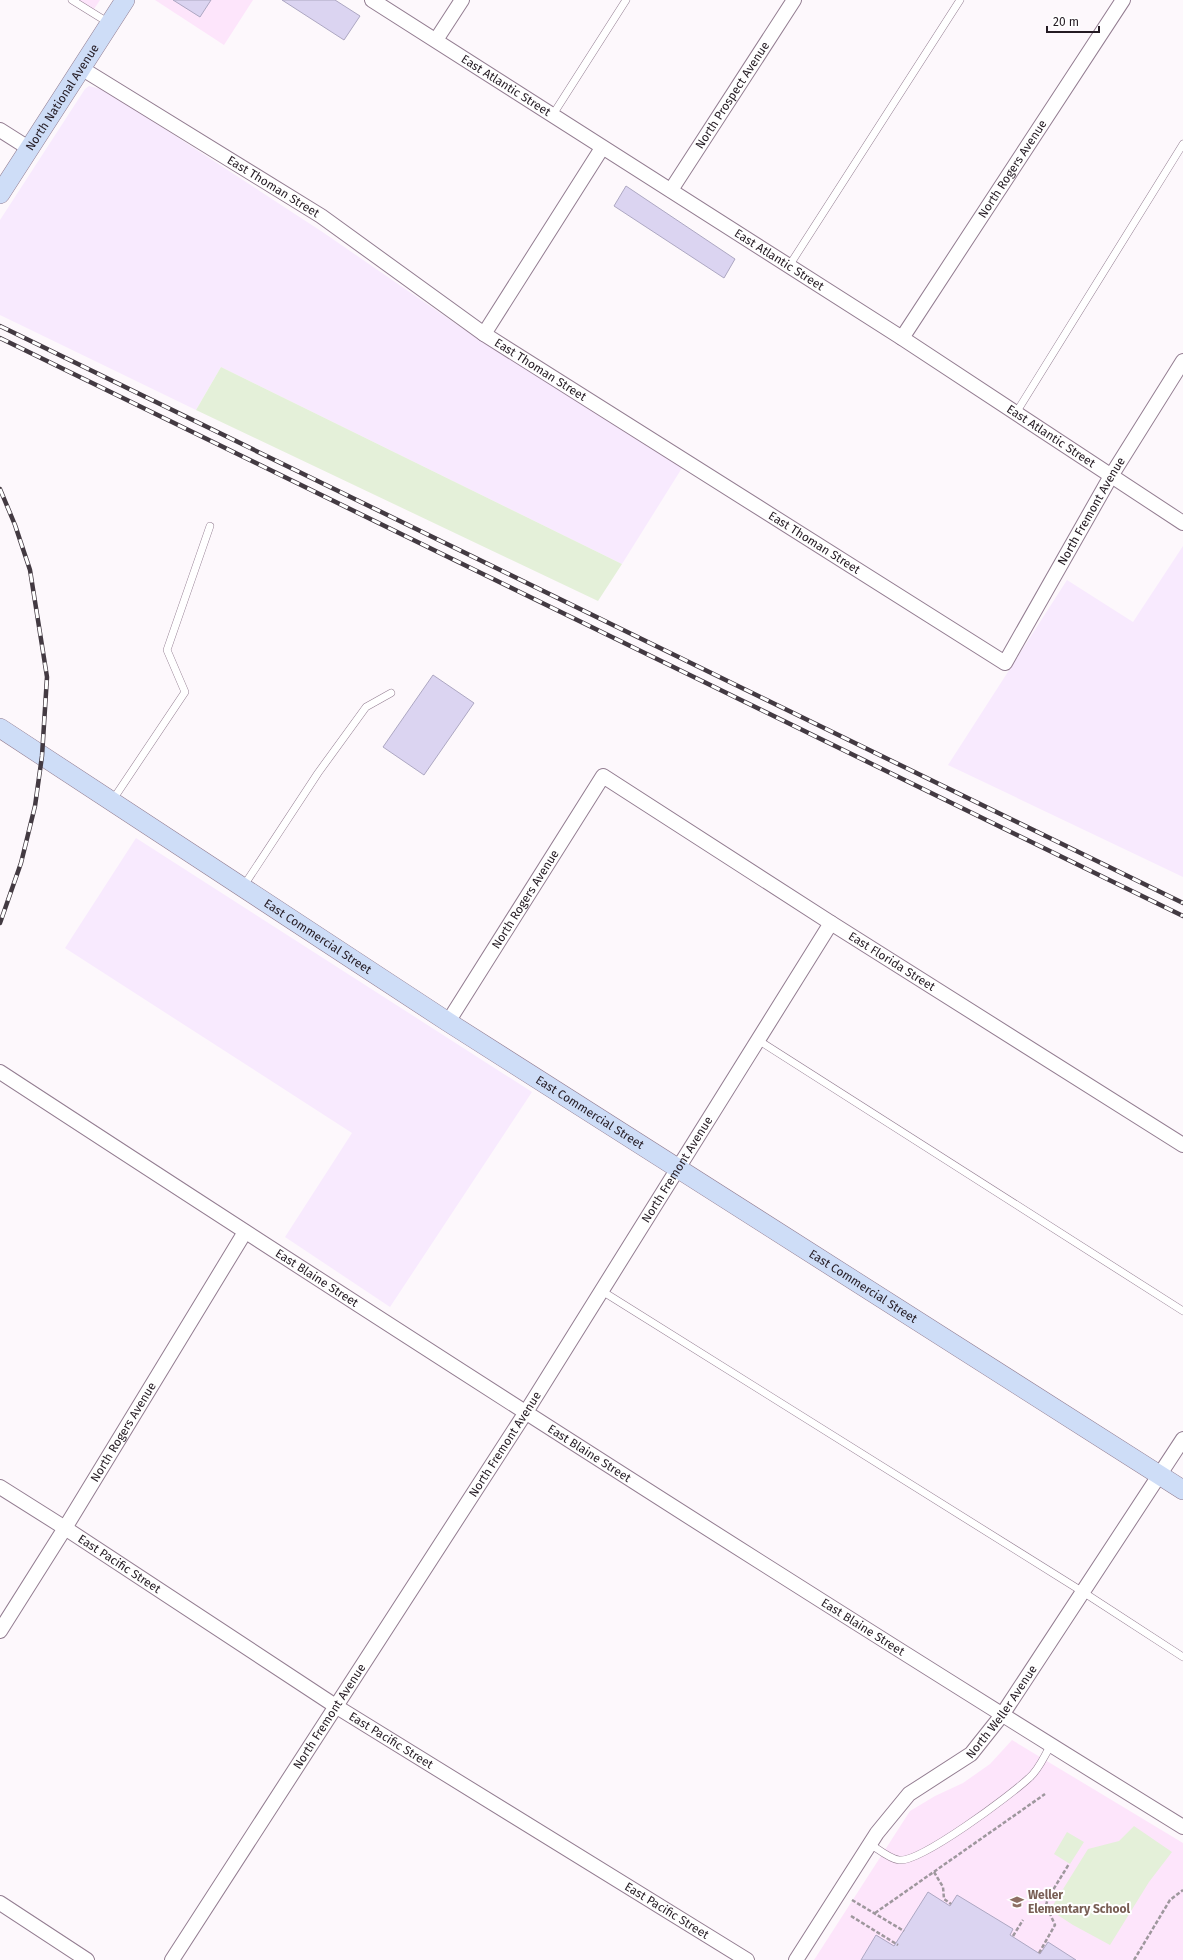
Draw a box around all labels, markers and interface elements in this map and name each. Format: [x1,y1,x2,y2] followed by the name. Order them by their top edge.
[1047,8,1099,34] scale bar
[1053,15,1079,29] text: 20 m
[693,39,772,151] street label: North Prospect Avenue
[23,41,102,153] street label: North National Avenue
[459,52,554,120] street label: East Atlantic Street
[975,117,1050,221] street label: North Rogers Avenue
[225,153,323,221] street label: East Thoman Street
[732,226,827,294] street label: East Atlantic Street
[492,336,590,404] street label: East Thoman Street
[1004,402,1099,471] street label: East Atlantic Street
[1055,455,1128,568] street label: North Fremont Avenue
[766,509,863,577] street label: East Thoman Street
[489,847,562,951] street label: North Rogers Avenue
[261,896,375,977] street label: East Commercial Street
[846,929,938,994] street label: East Florida Street
[533,1073,647,1152] street label: East Commercial Street
[639,1114,716,1225] street label: North Fremont Avenue
[273,1246,362,1310] street label: East Blaine Street
[806,1247,920,1326] street label: East Commercial Street
[88,1380,159,1485] street label: North Rogers Avenue
[466,1389,544,1500] street label: North Fremont Avenue
[545,1422,634,1485] street label: East Blaine Street
[75,1532,164,1596] street label: East Pacific Street
[819,1596,908,1659] street label: East Blaine Street
[290,1661,368,1772] street label: North Fremont Avenue
[963,1662,1040,1761] street label: North Weller Avenue
[346,1709,436,1772] street label: East Pacific Street
[622,1879,712,1942] street label: East Pacific Street
[1028,1888,1131,1916] place label: Weller Elementary School
[1009,1894,1025,1910] school or university icon: Weller Elementary School

